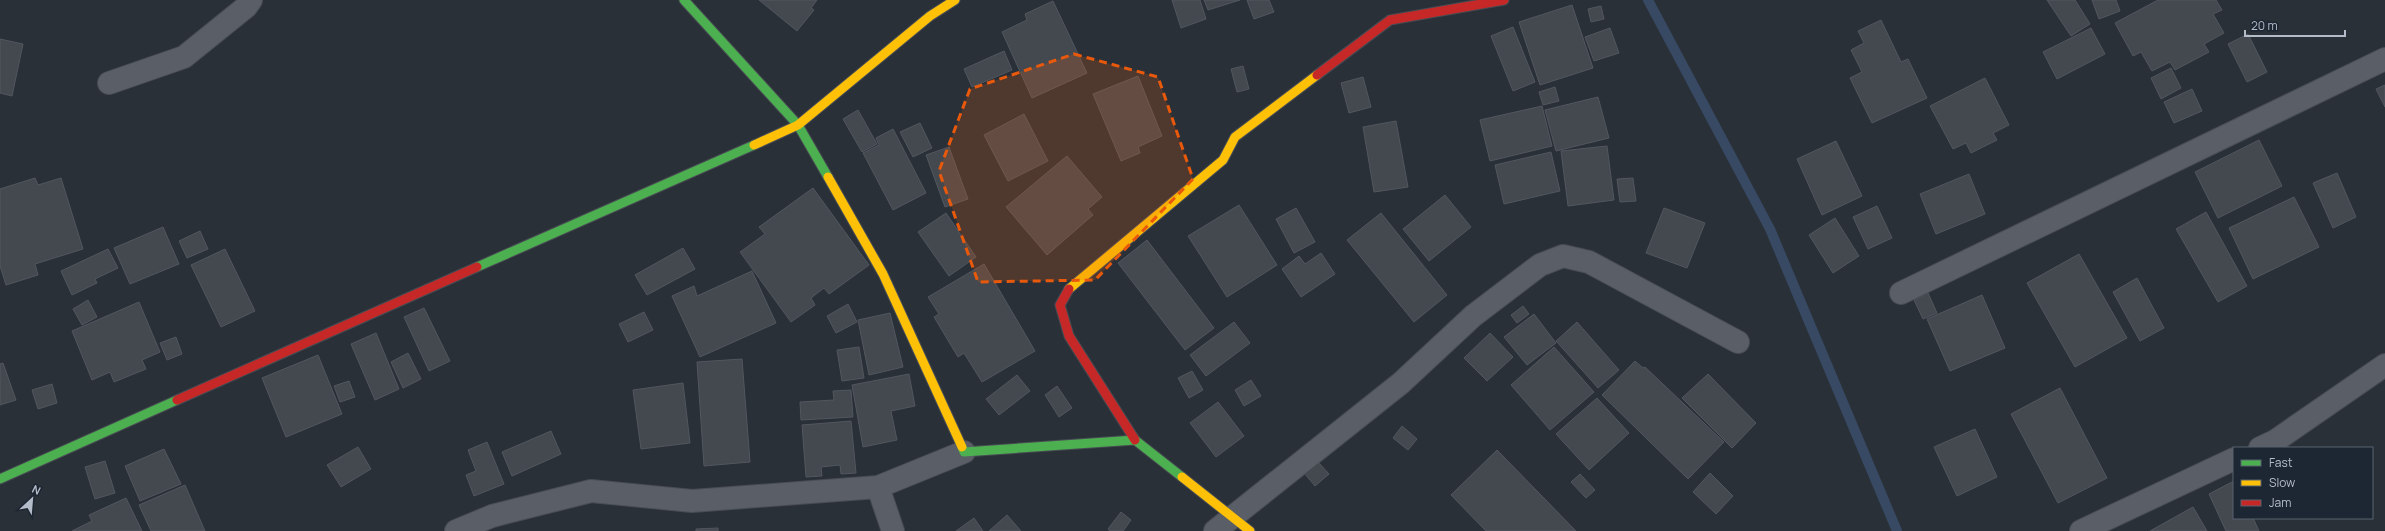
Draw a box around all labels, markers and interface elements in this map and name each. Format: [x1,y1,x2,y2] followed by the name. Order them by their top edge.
[2245,12,2345,38] scale bar
[2251,17,2278,34] text: 20 m
[2233,447,2373,519] legend
[2269,454,2293,471] text: Fast
[2269,474,2295,491] text: Slow
[12,479,52,519] north arrow
[30,481,44,498] text: N
[2269,494,2291,511] text: Jam

